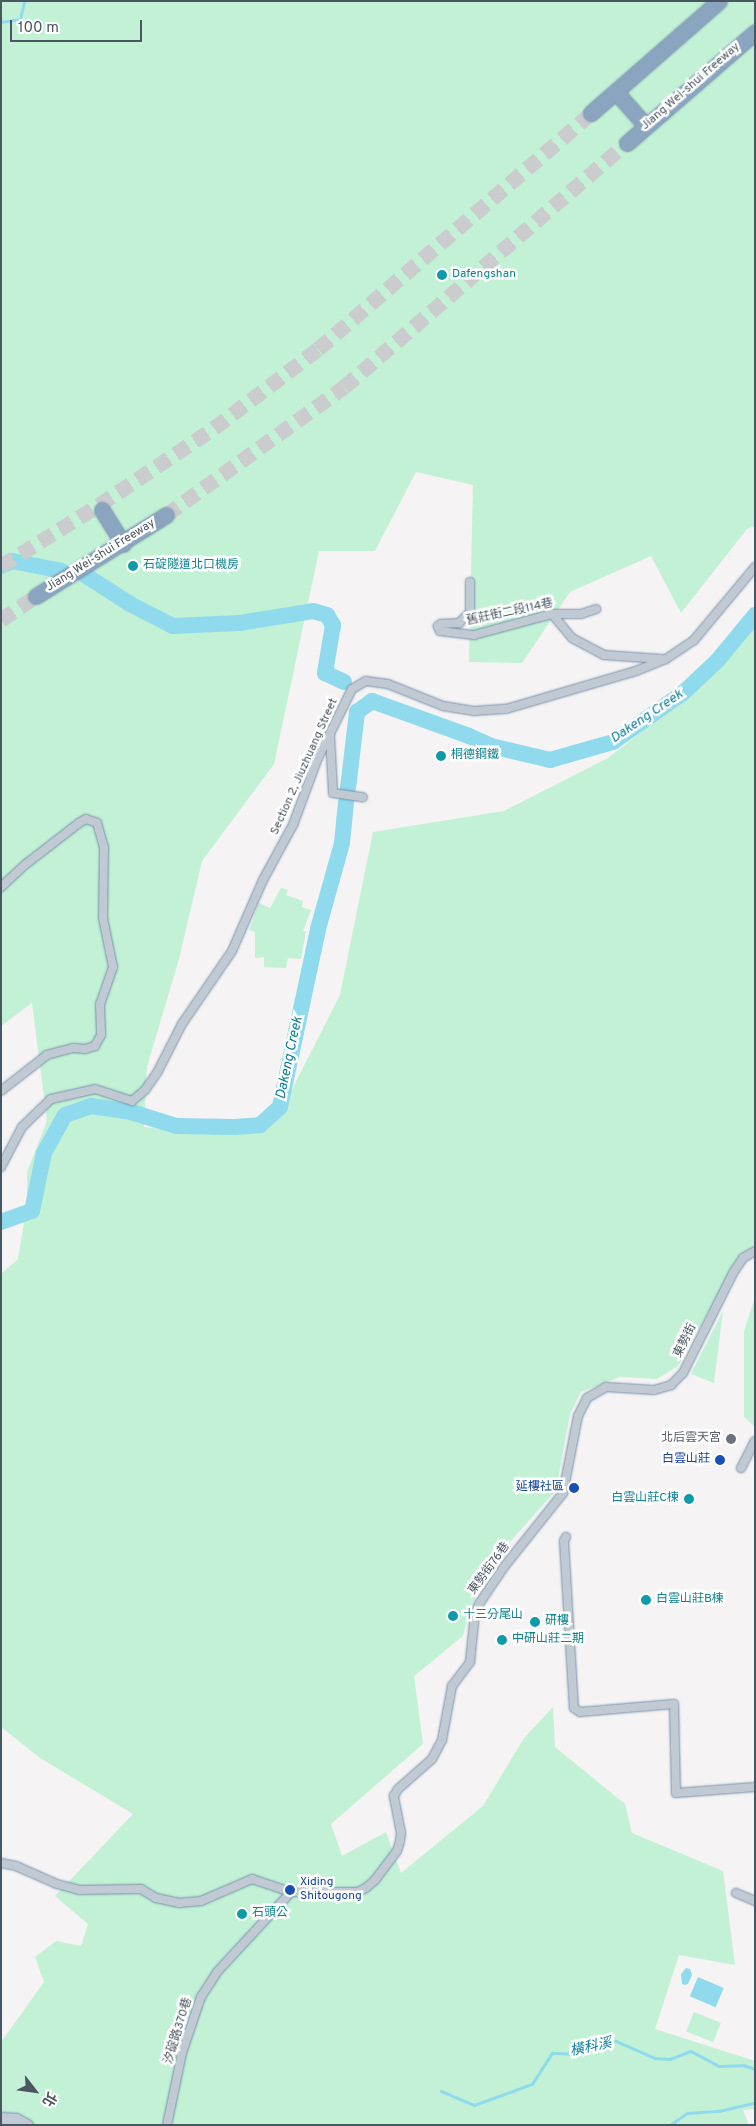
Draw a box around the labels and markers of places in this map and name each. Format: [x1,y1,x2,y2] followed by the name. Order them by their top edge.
[452,268,516,282] place label: Dafengshan
[436,269,448,281] marker: Dafengshan
[143,559,239,573] place label: 石碇隧道北口機房
[127,560,139,572] marker: 石碇隧道北口機房
[451,749,499,763] place label: 桐德鋼鐵
[435,750,447,762] marker: 桐德鋼鐵
[661,1432,721,1446] place label: 北后雲天宮
[725,1433,737,1445] marker: 北后雲天宮
[662,1453,710,1467] place label: 白雲山莊
[714,1454,726,1466] marker: 白雲山莊
[516,1481,564,1495] place label: 延樓社區
[568,1482,580,1494] marker: 延樓社區
[611,1492,679,1506] place label: 白雲山莊C棟
[683,1493,695,1505] marker: 白雲山莊C棟
[656,1593,724,1607] place label: 白雲山莊B棟
[640,1594,652,1606] marker: 白雲山莊B棟
[463,1609,523,1623] place label: 十三分尾山
[447,1610,459,1622] marker: 十三分尾山
[545,1615,569,1629] place label: 研樓
[529,1616,541,1628] marker: 研樓
[512,1633,584,1647] place label: 中研山莊二期
[496,1634,508,1646] marker: 中研山莊二期
[300,1876,362,1904] place label: Xiding Shitougong
[284,1884,296,1896] marker: Xiding Shitougong
[252,1907,288,1921] place label: 石頭公
[236,1908,248,1920] marker: 石頭公

